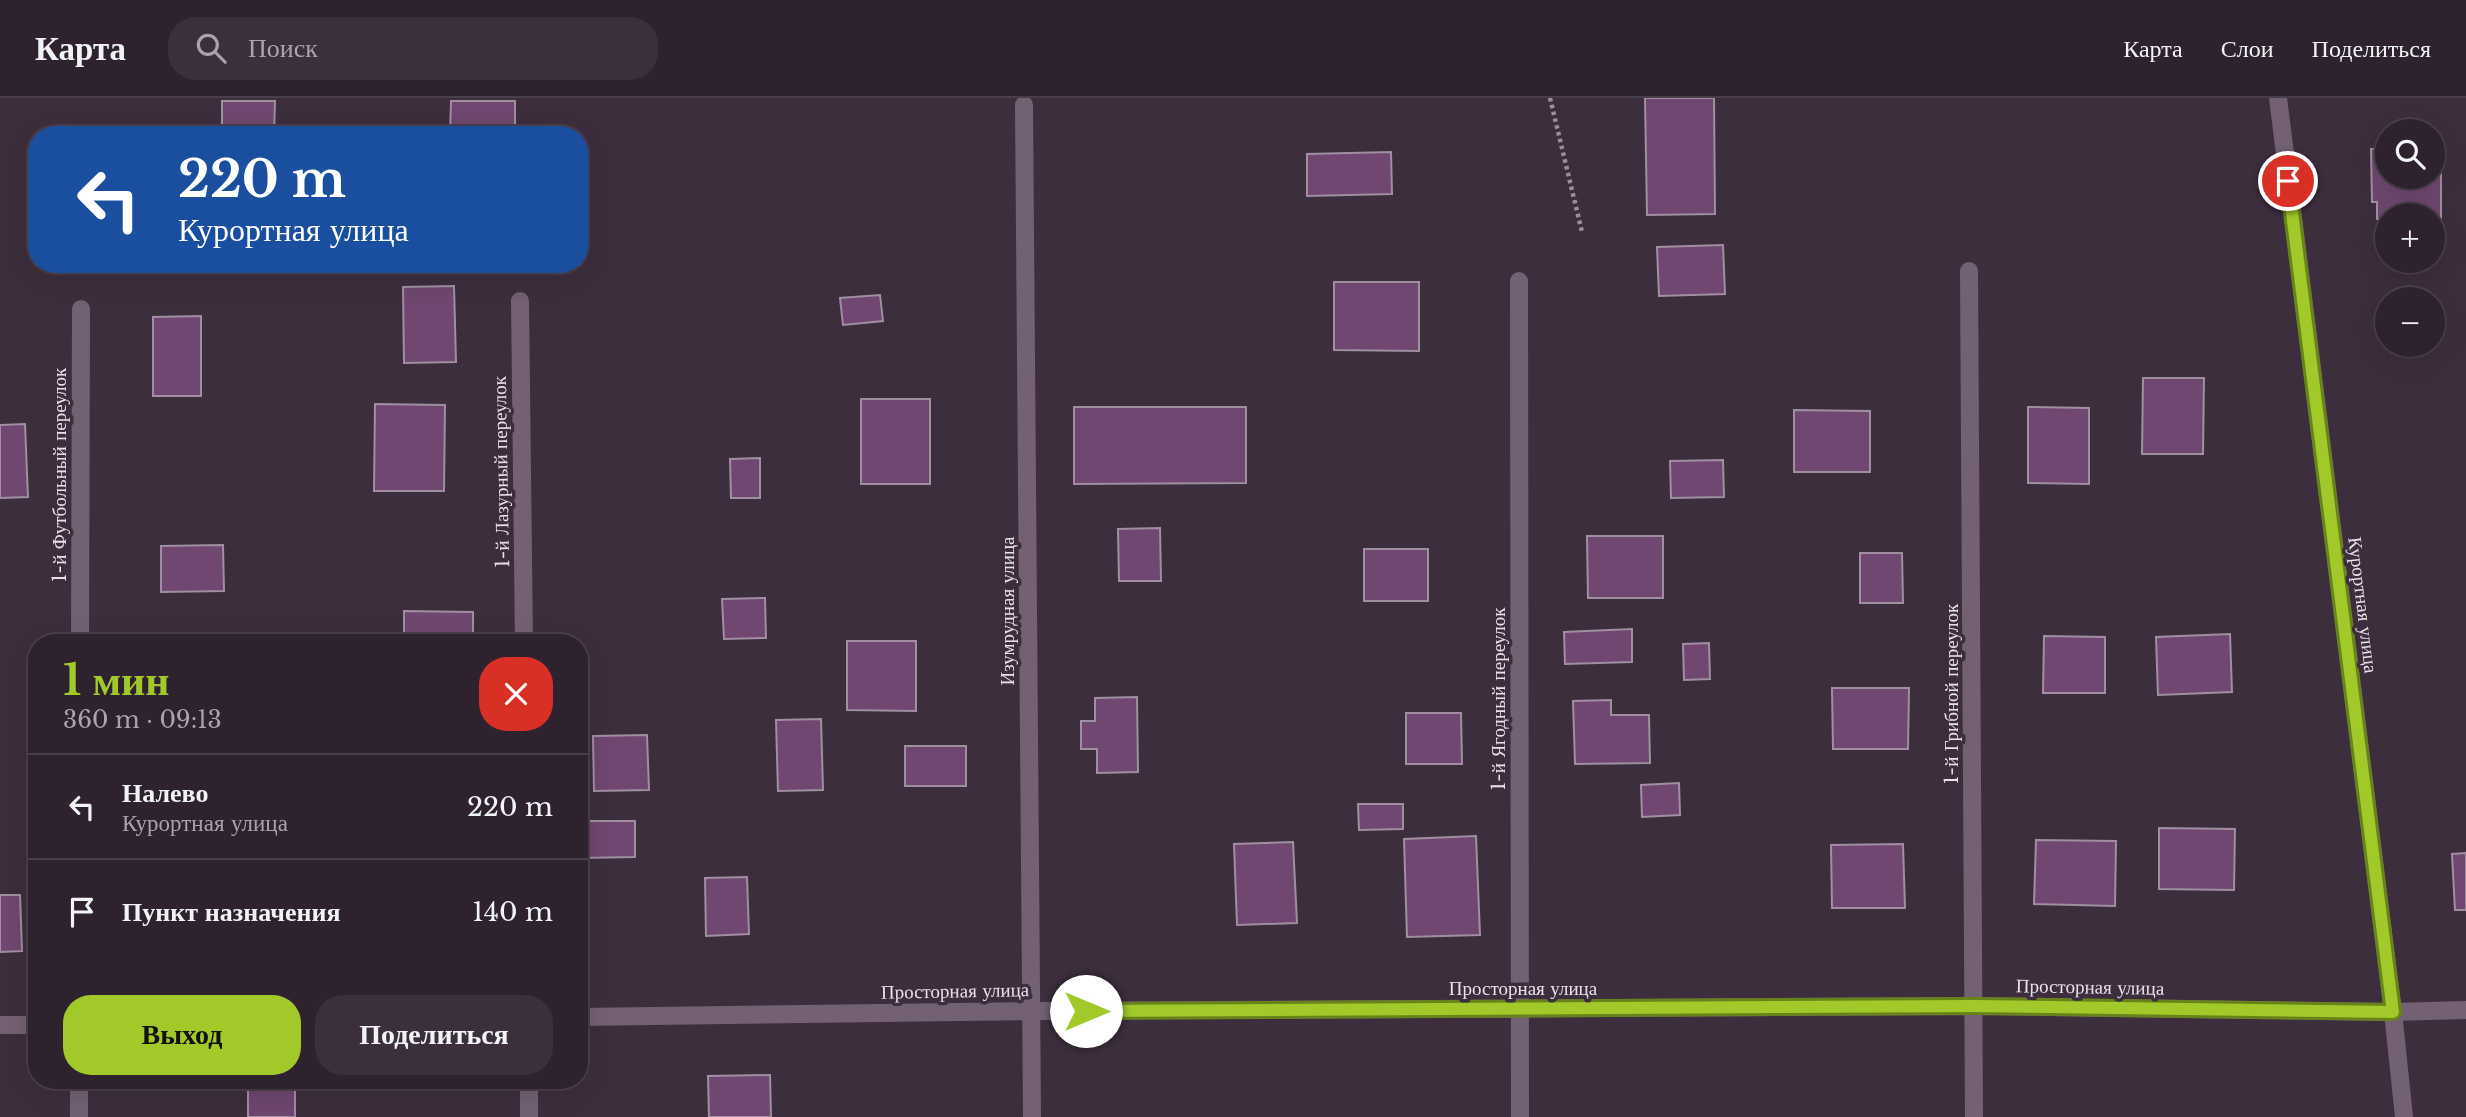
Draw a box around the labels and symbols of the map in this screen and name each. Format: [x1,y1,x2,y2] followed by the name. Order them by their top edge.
[2258,151,2318,211] pin
[48,367,71,582] street label: 1-й Футбольный переулок
[488,375,514,568] street label: 1-й Лазурный переулок
[996,536,1019,686] street label: Изумрудная улица
[2343,536,2383,675] street label: Курортная улица
[1940,603,1963,784] street label: 1-й Грибной переулок
[1487,607,1510,791] street label: 1-й Ягодный переулок
[1049,974,1123,1048] position arrow
[2016,974,2165,1000] street label: Просторная улица
[1449,977,1598,1000] street label: Просторная улица
[881,978,1030,1004] street label: Просторная улица

